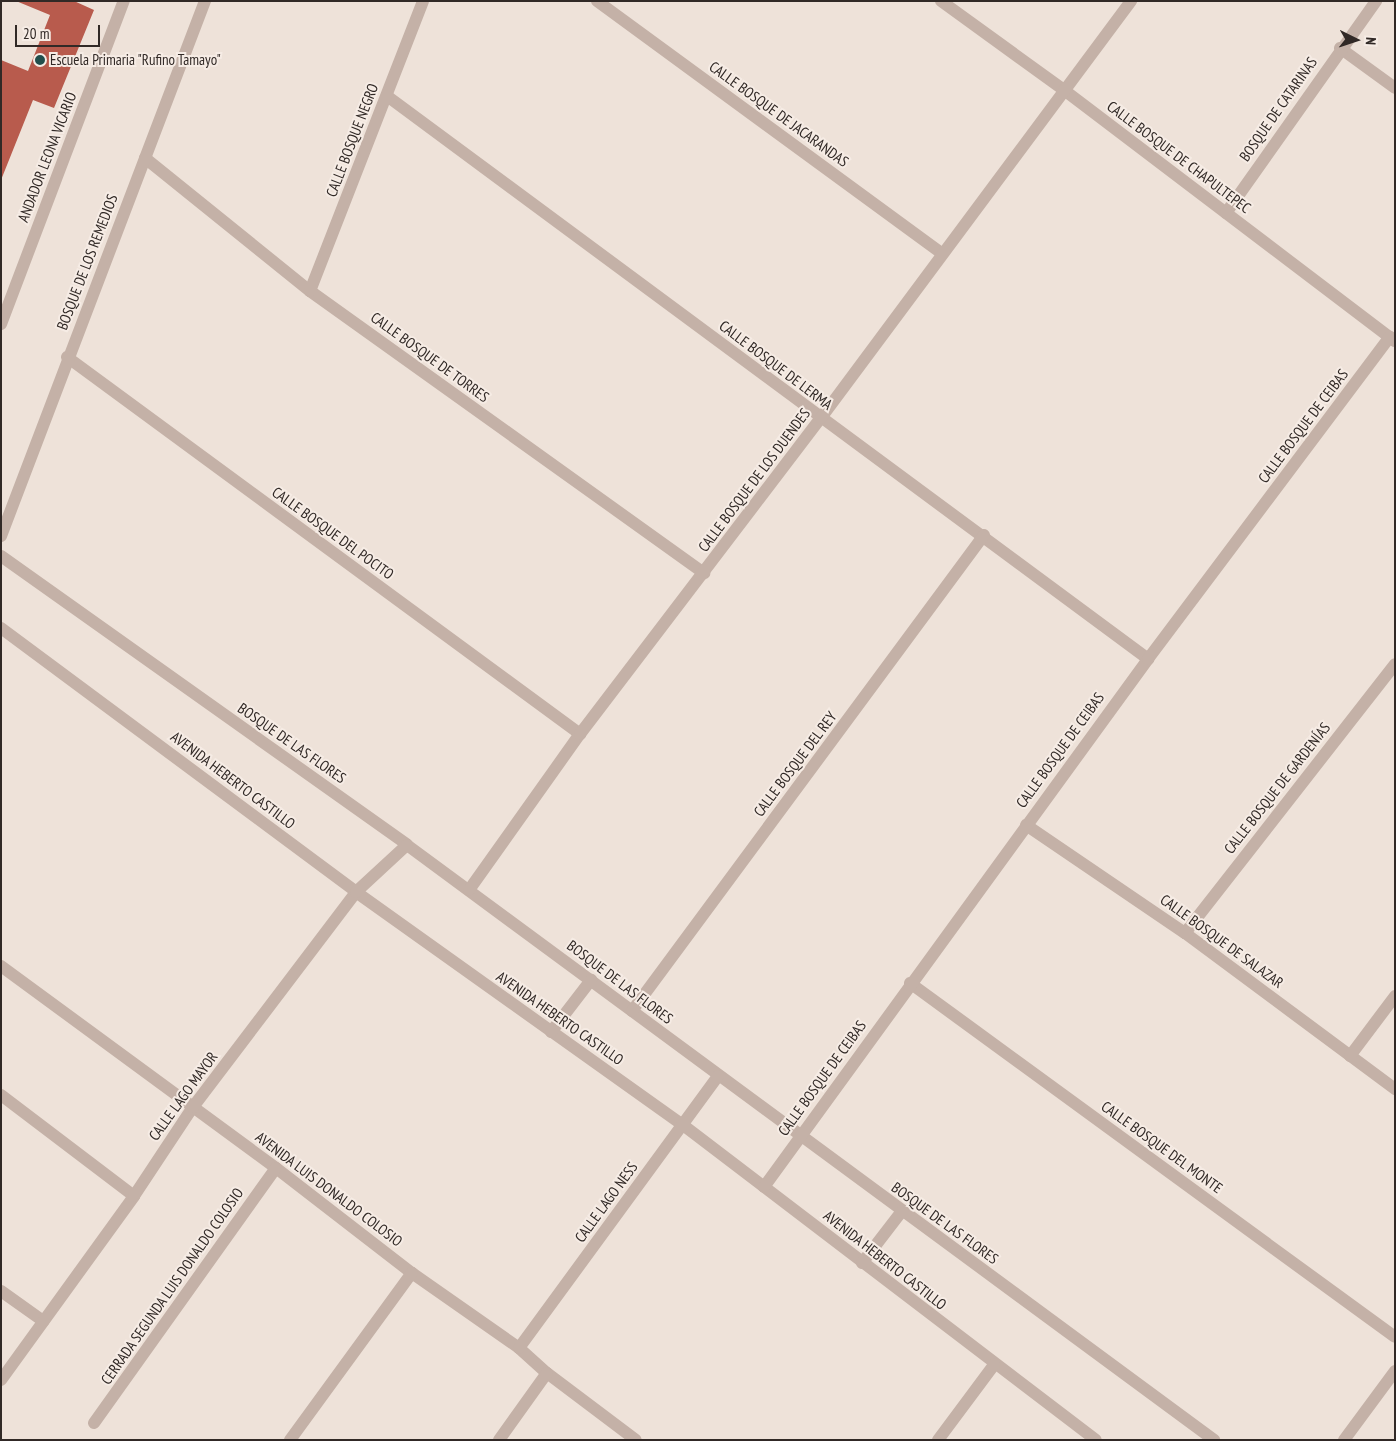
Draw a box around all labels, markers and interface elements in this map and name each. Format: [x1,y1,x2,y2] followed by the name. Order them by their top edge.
[18,15,102,47] scale bar
[1331,15,1381,65] north arrow
[23,24,49,43] text: 20 m
[1362,37,1380,45] text: N
[50,51,222,69] place label: Escuela Primaria "Rufino Tamayo"
[34,54,46,66] marker: Escuela Primaria "Rufino Tamayo"
[1235,54,1321,164] street label: BOSQUE DE CATARINAS
[706,57,852,171] street label: CALLE BOSQUE DE JACARANDAS
[322,81,382,199] street label: CALLE BOSQUE NEGRO
[14,89,80,225] street label: ANDADOR LEONA VICARIO
[1104,97,1254,217] street label: CALLE BOSQUE DE CHAPULTEPEC
[53,192,121,332] street label: BOSQUE DE LOS REMEDIOS
[367,308,493,406] street label: CALLE BOSQUE DE TORRES
[716,317,836,413] street label: CALLE BOSQUE DE LERMA
[1254,366,1352,486] street label: CALLE BOSQUE DE CEIBAS
[694,405,814,555] street label: CALLE BOSQUE DE LOS DUENDES
[269,483,397,583] street label: CALLE BOSQUE DEL POCITO
[1012,689,1108,811] street label: CALLE BOSQUE DE CEIBAS
[235,699,349,787] street label: BOSQUE DE LAS FLORES
[750,708,840,820] street label: CALLE BOSQUE DEL REY
[1220,719,1334,857] street label: CALLE BOSQUE DE GARDENÍAS
[167,727,299,833] street label: AVENIDA HEBERTO CASTILLO
[1157,890,1287,992] street label: CALLE BOSQUE DE SALAZAR
[564,936,676,1028] street label: BOSQUE DE LAS FLORES
[493,967,627,1069] street label: AVENIDA HEBERTO CASTILLO
[774,1017,870,1139] street label: CALLE BOSQUE DE CEIBAS
[145,1048,221,1144] street label: CALLE LAGO MAYOR
[1098,1097,1226,1197] street label: CALLE BOSQUE DEL MONTE
[252,1128,406,1250] street label: AVENIDA LUIS DONALDO COLOSIO
[571,1158,641,1246] street label: CALLE LAGO NESS
[888,1178,1002,1268] street label: BOSQUE DE LAS FLORES
[97,1184,247,1388] street label: CERRADA SEGUNDA LUIS DONALDO COLOSIO
[820,1206,950,1314] street label: AVENIDA HEBERTO CASTILLO

